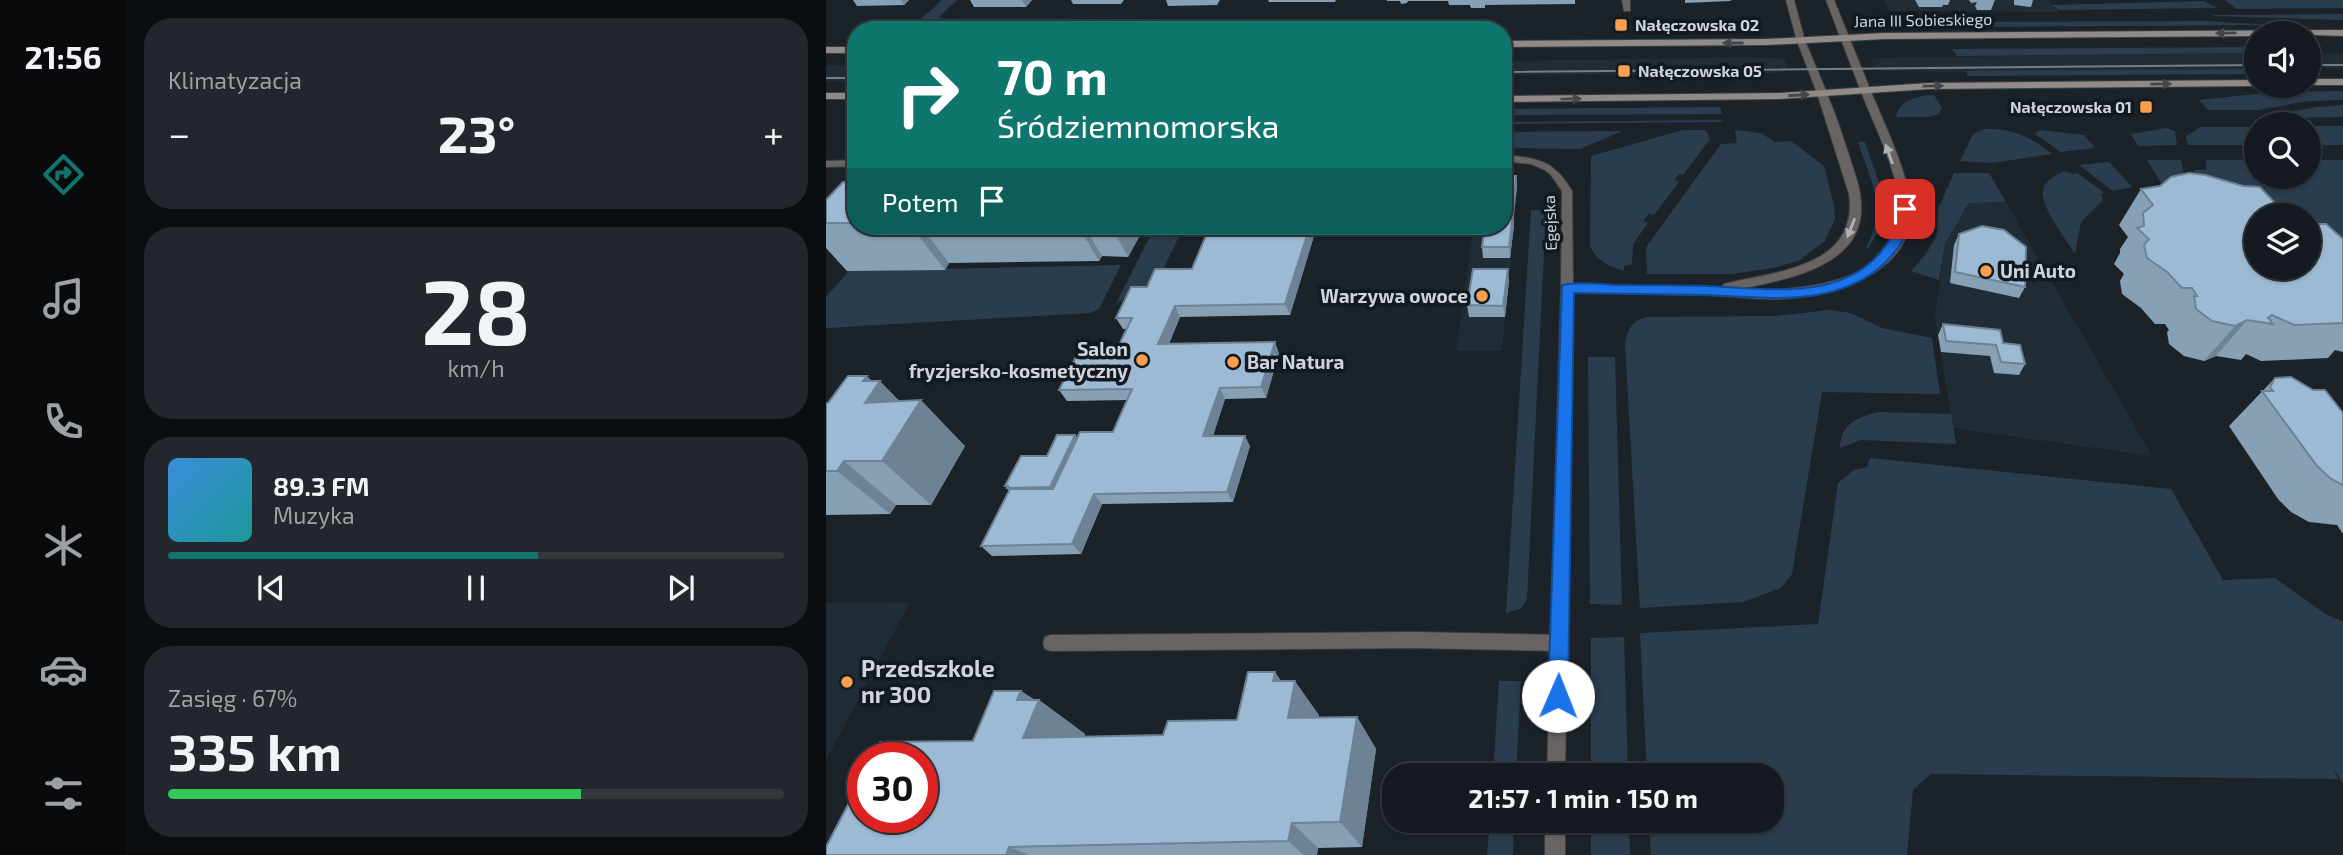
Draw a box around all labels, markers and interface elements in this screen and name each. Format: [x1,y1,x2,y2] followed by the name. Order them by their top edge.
[1854,9,1992,30] street label: Jana III Sobieskiego
[1635,15,1759,34] place label: Nałęczowska 02
[1613,17,1629,33] marker: Nałęczowska 02
[2244,21,2321,280] map controls
[2244,21,2321,98] button: sound
[2215,27,2237,38] one-way arrow
[24,37,102,75] text: 21:56
[1722,37,1744,48] one-way arrow
[997,46,1108,105] text: 70 m
[882,49,973,140] icon: right
[1638,61,1762,80] place label: Nałęczowska 05
[1616,63,1632,79] marker: Nałęczowska 05
[168,66,302,94] text: Klimatyzacja
[2150,78,2172,90] one-way arrow
[1922,80,1944,92] one-way arrow
[1788,89,1810,100] one-way arrow
[1561,93,1583,105] one-way arrow
[2010,97,2132,116] place label: Nałęczowska 01
[2138,99,2154,115] marker: Nałęczowska 01
[438,101,515,163] text: 23°
[997,106,1279,144] text: Śródziemnomorska
[168,110,190,156] text: −
[763,110,784,156] text: +
[2244,112,2321,189] button: search
[1883,143,1894,164] one-way arrow
[39,150,88,199] icon: directions
[1875,179,1935,239] pin
[973,182,1011,220] icon: arrive
[882,186,959,217] text: Potem
[1886,190,1924,228] icon: arrive
[1539,195,1561,251] street label: Egejska
[2244,203,2321,280] button: layers
[1845,217,1856,238] one-way arrow
[421,254,531,363] text: 28
[2000,259,2076,282] place label: Uni Auto
[1978,263,1994,279] marker: Uni Auto
[39,274,88,323] icon: music
[1320,284,1468,308] place label: Warzywa owoce
[1474,288,1490,304] marker: Warzywa owoce
[909,337,1128,383] place label: Salon fryzjersko-kosmetyczny
[1247,350,1344,373] place label: Bar Natura
[1134,352,1150,368] marker: Salon fryzjersko-kosmetyczny
[447,354,505,382] text: km/h
[1225,354,1241,370] marker: Bar Natura
[39,397,88,446] icon: phone
[273,470,370,501] text: 89.3 FM
[273,501,355,529] text: Muzyka
[39,521,88,570] icon: climate
[252,569,290,607] icon: previous
[457,569,495,607] icon: pause
[662,569,700,607] icon: next
[39,645,88,694] icon: car
[861,654,995,708] place label: Przedszkole nr 300
[1521,659,1595,733] position arrow
[839,674,855,690] marker: Przedszkole nr 300
[168,684,297,712] text: Zasięg · 67%
[168,719,342,781] text: 335 km
[847,742,938,833] speed limit sign: 30
[39,769,88,818] icon: filters
[1468,782,1698,813] text: 21:57 · 1 min · 150 m

